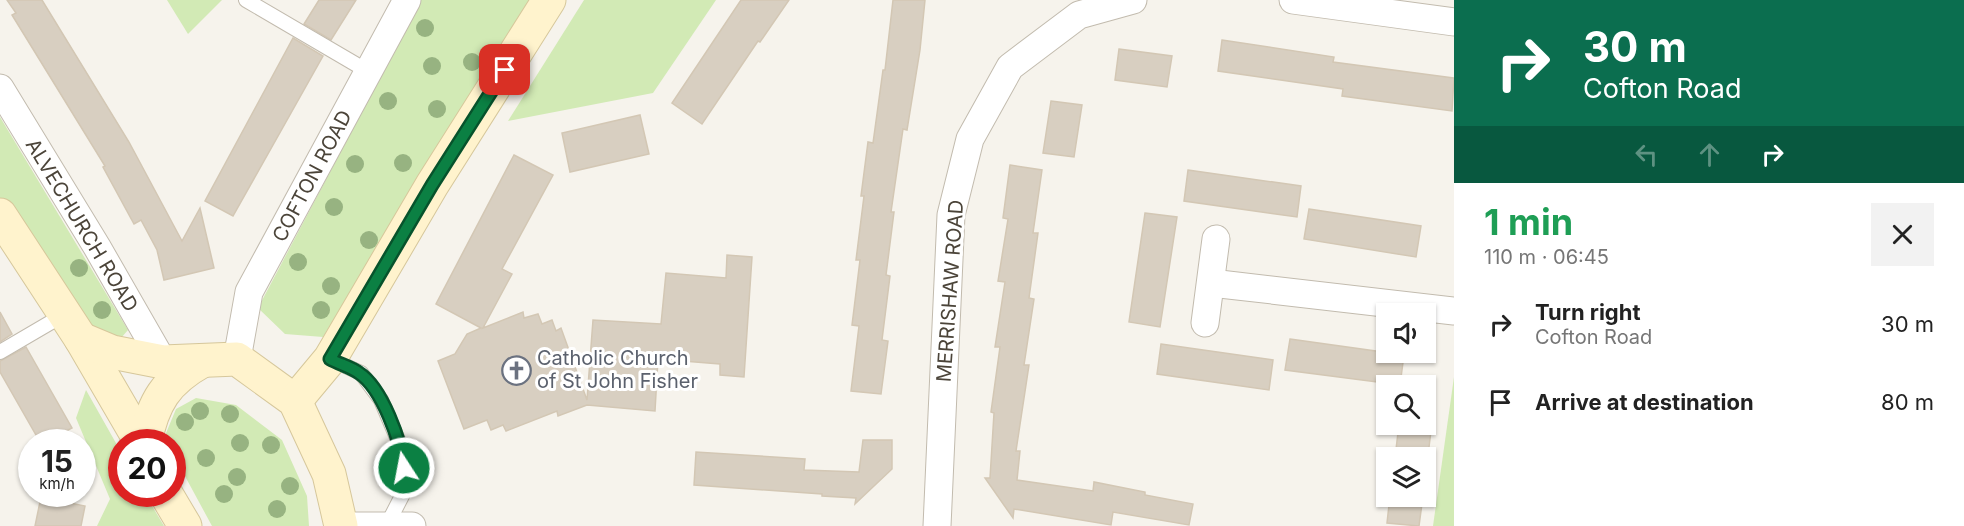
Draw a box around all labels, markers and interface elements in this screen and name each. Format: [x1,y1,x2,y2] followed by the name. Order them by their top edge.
[1583,21,1687,72] text: 30 m
[1484,24,1562,102] icon: right
[479,44,530,95] pin
[488,53,521,86] icon: arrive
[1583,72,1741,105] text: Cofton Road
[267,106,357,246] street label: COFTON ROAD
[21,134,143,316] street label: ALVECHURCH ROAD
[1630,138,1663,171] icon: left
[1693,138,1726,171] icon: ahead
[1756,138,1789,171] icon: right
[932,199,968,383] street label: MERRISHAW ROAD
[1484,200,1573,244] text: 1 min
[1871,203,1934,266] button: close
[1484,245,1609,269] text: 110 m · 06:45
[1535,299,1641,325] text: Turn right
[1376,303,1436,507] map controls
[1376,303,1436,363] button: sound
[1484,308,1517,341] icon: right
[1881,311,1934,337] text: 30 m
[1535,325,1652,349] text: Cofton Road
[537,346,698,393] place label: Catholic Church of St John Fisher
[500,354,532,386] church icon: Catholic Church of St John Fisher
[1376,375,1436,435] button: search
[1484,386,1517,419] icon: arrive
[1535,389,1754,415] text: Arrive at destination
[1881,389,1934,415] text: 80 m
[108,429,186,507] speed limit sign: 20
[372,436,436,500] position arrow
[41,443,73,479] text: 15
[1376,447,1436,507] button: layers
[39,474,75,493] text: km/h

